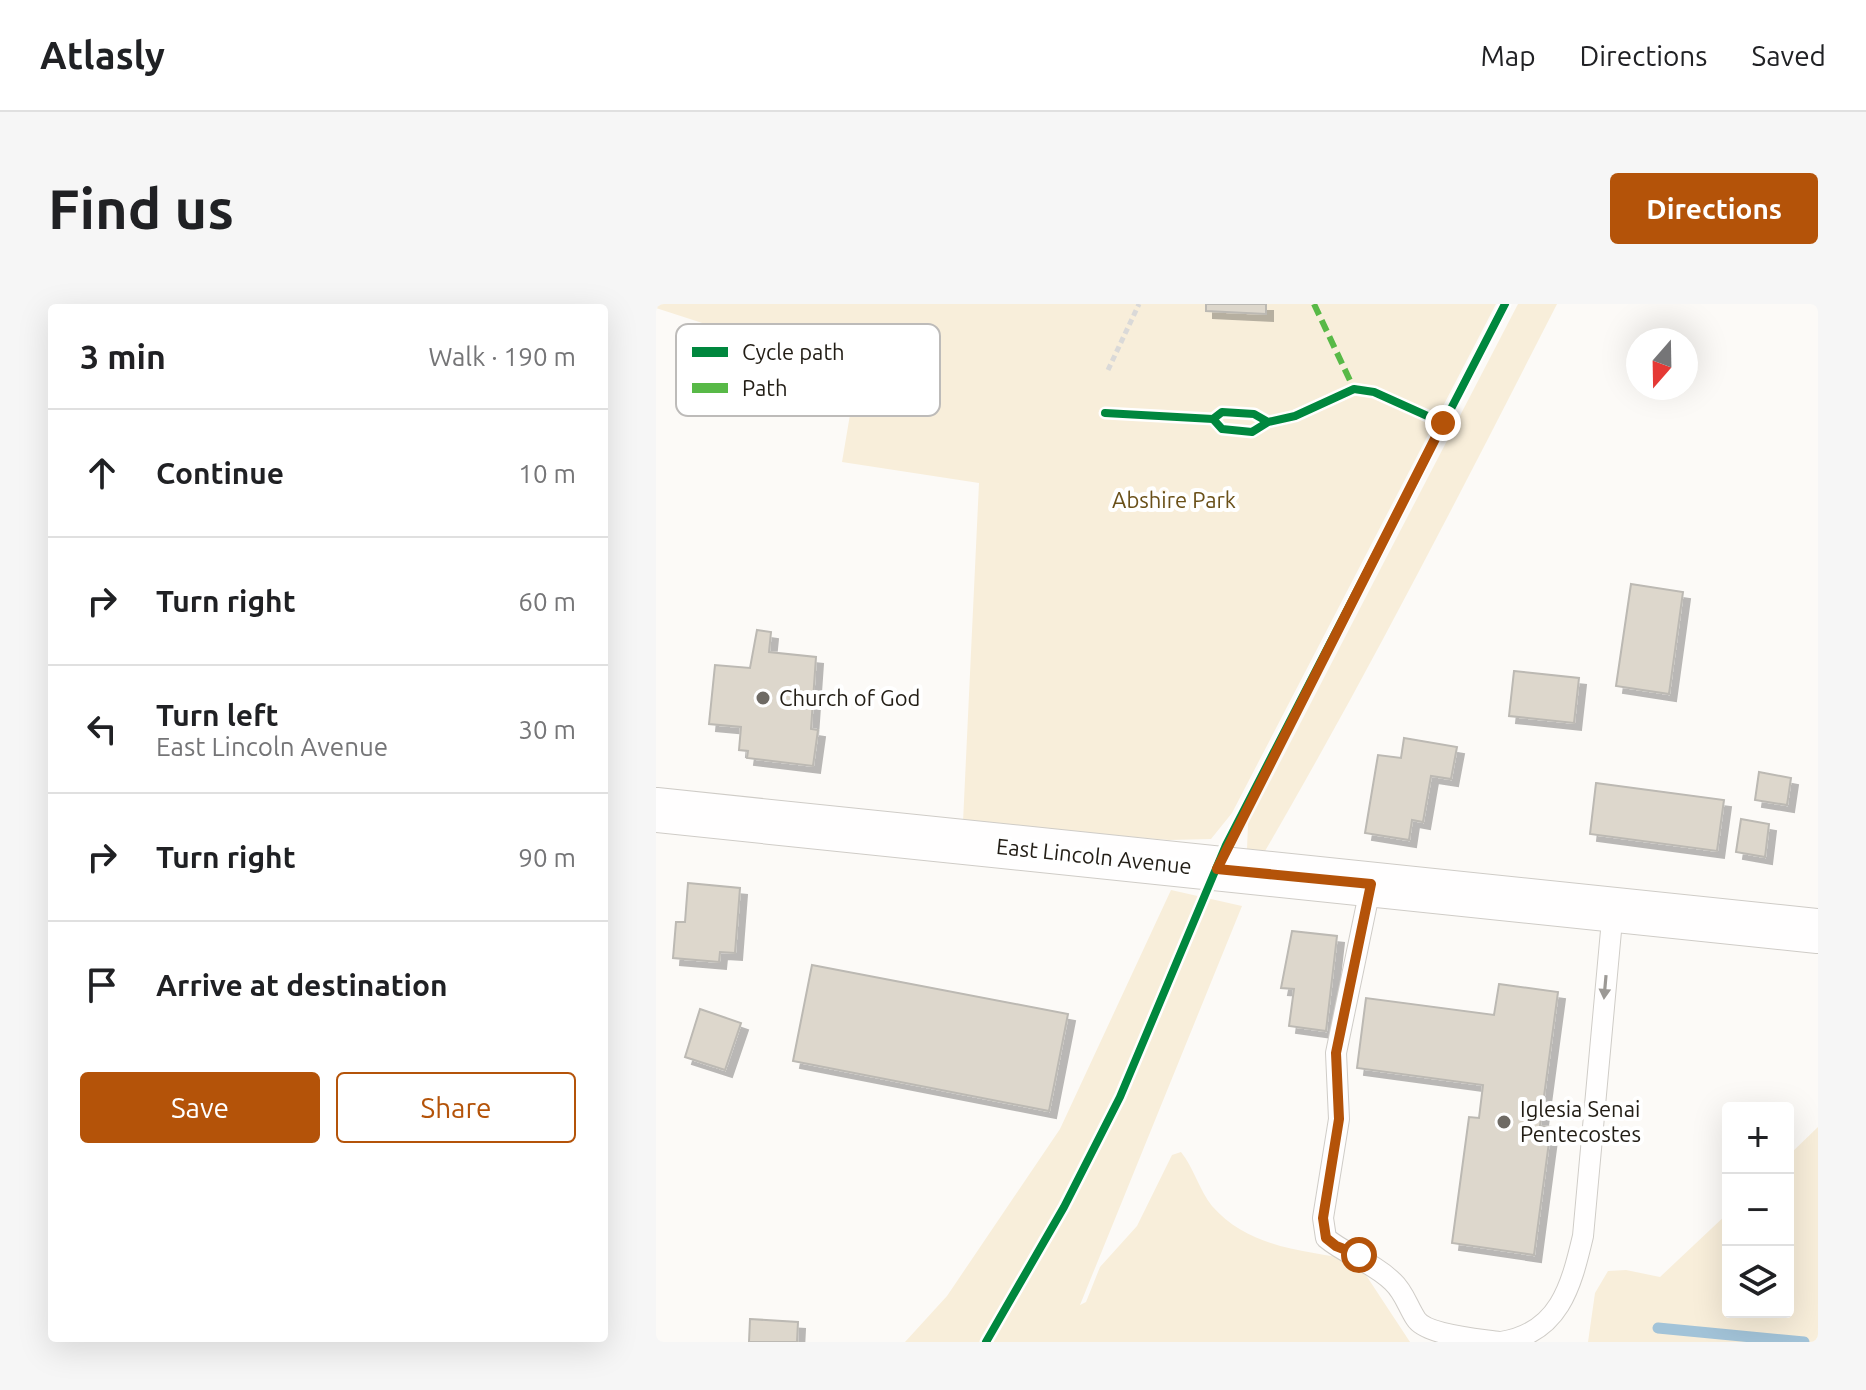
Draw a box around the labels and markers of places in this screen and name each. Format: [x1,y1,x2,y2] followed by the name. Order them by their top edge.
[779,685,920,710] place label: Church of God
[754,689,772,707] marker: Church of God
[1520,1096,1641,1146] place label: Iglesia Senai Pentecostes
[1495,1113,1513,1131] marker: Iglesia Senai Pentecostes

